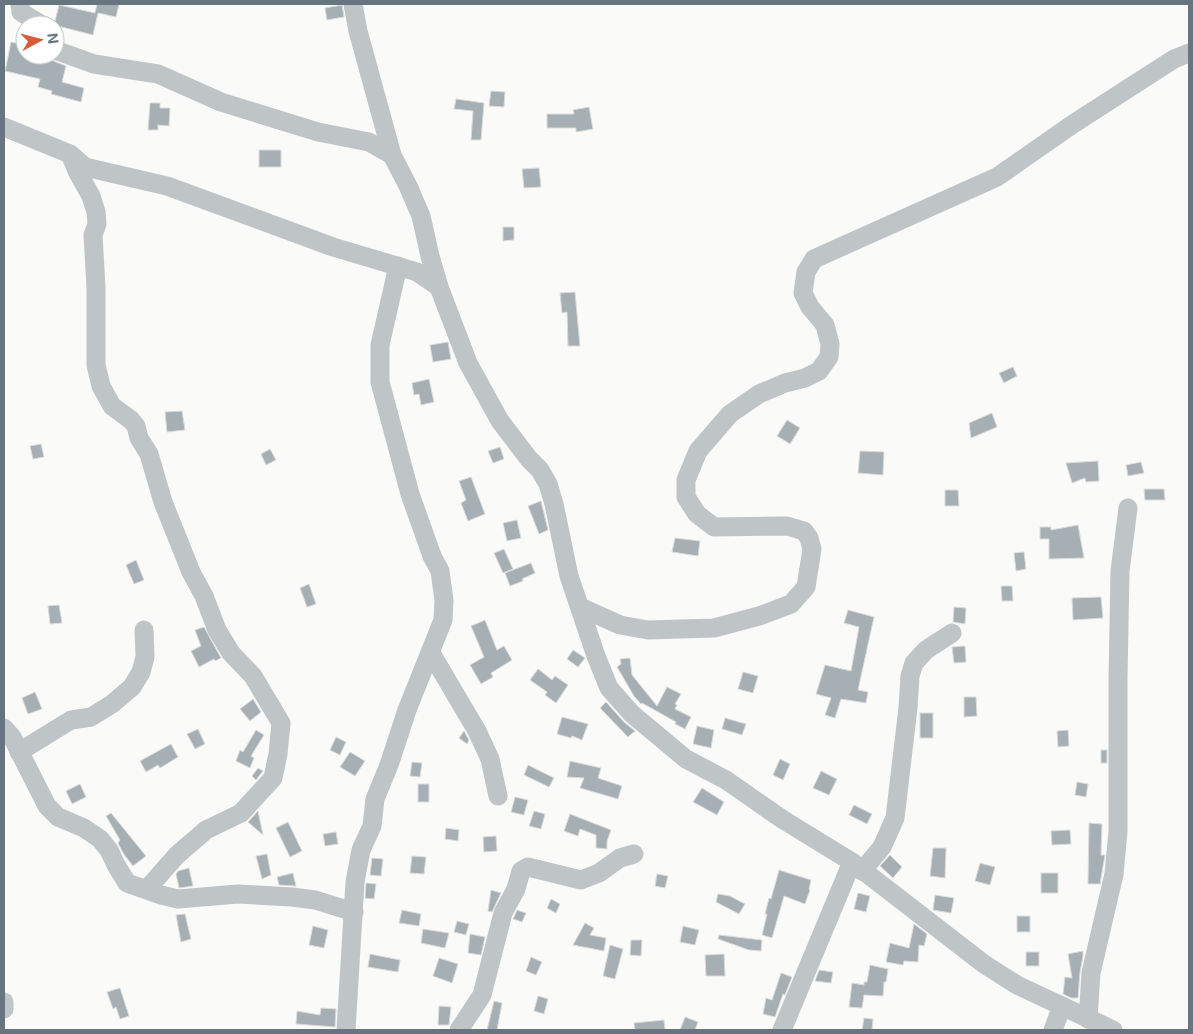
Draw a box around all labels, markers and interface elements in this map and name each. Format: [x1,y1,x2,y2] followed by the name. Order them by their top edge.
[15,15,65,65] north arrow
[44,32,62,45] text: N

